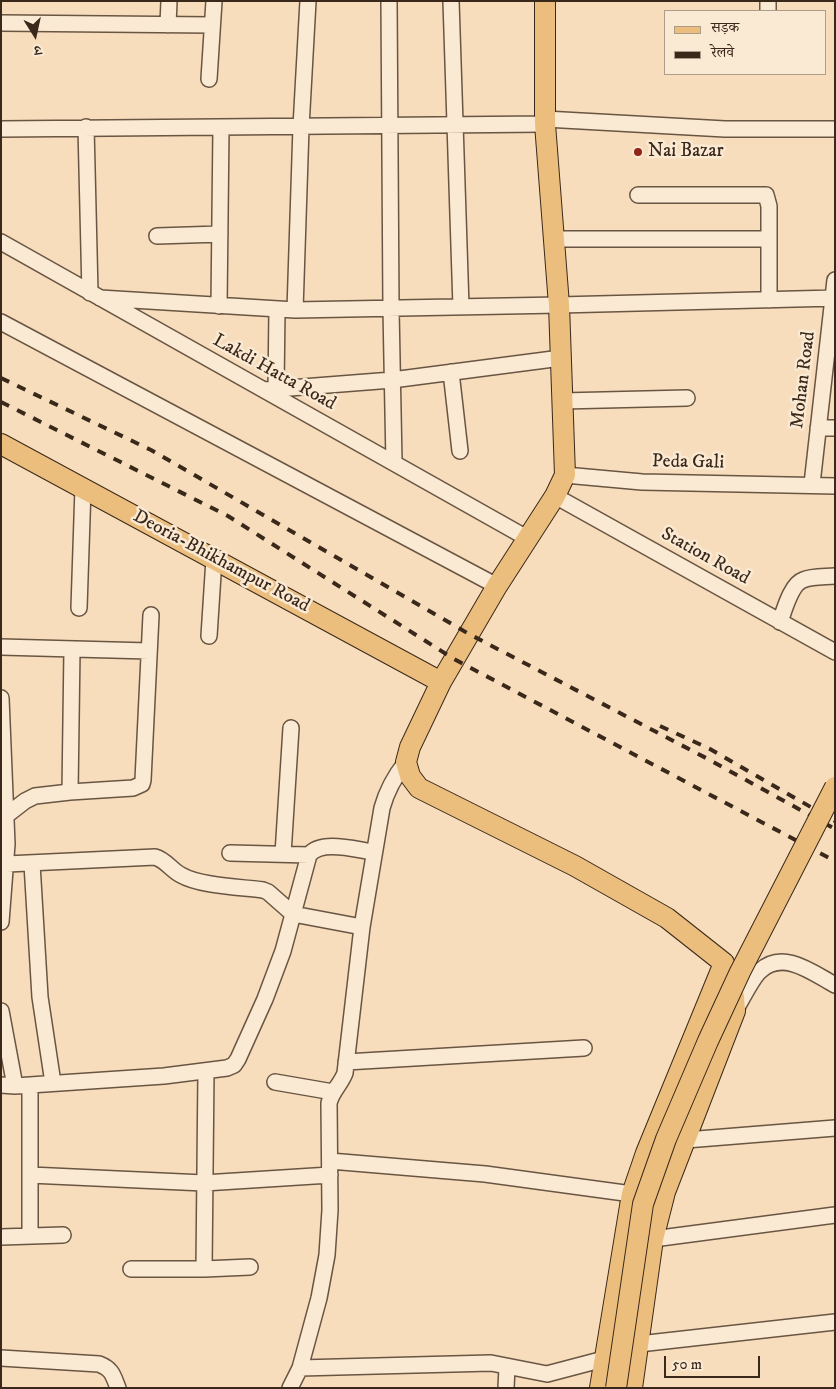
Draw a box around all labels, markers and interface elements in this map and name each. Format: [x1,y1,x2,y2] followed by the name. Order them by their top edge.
[10,10,60,60] north arrow
[664,10,826,75] legend
[711,18,739,37] text: सड़क
[33,40,43,59] text: उ
[711,43,734,62] text: रेलवे
[648,141,724,163] place label: Nai Bazar
[632,146,644,158] marker: Nai Bazar
[208,330,340,416] street label: Lakdi Hatta Road
[787,330,821,430] street label: Mohan Road
[652,451,724,475] street label: Peda Gali
[129,506,313,618] street label: Deoria-Bhikhampur Road
[657,523,753,591] street label: Station Road
[666,1346,762,1378] scale bar
[672,1355,702,1374] text: 50 m

